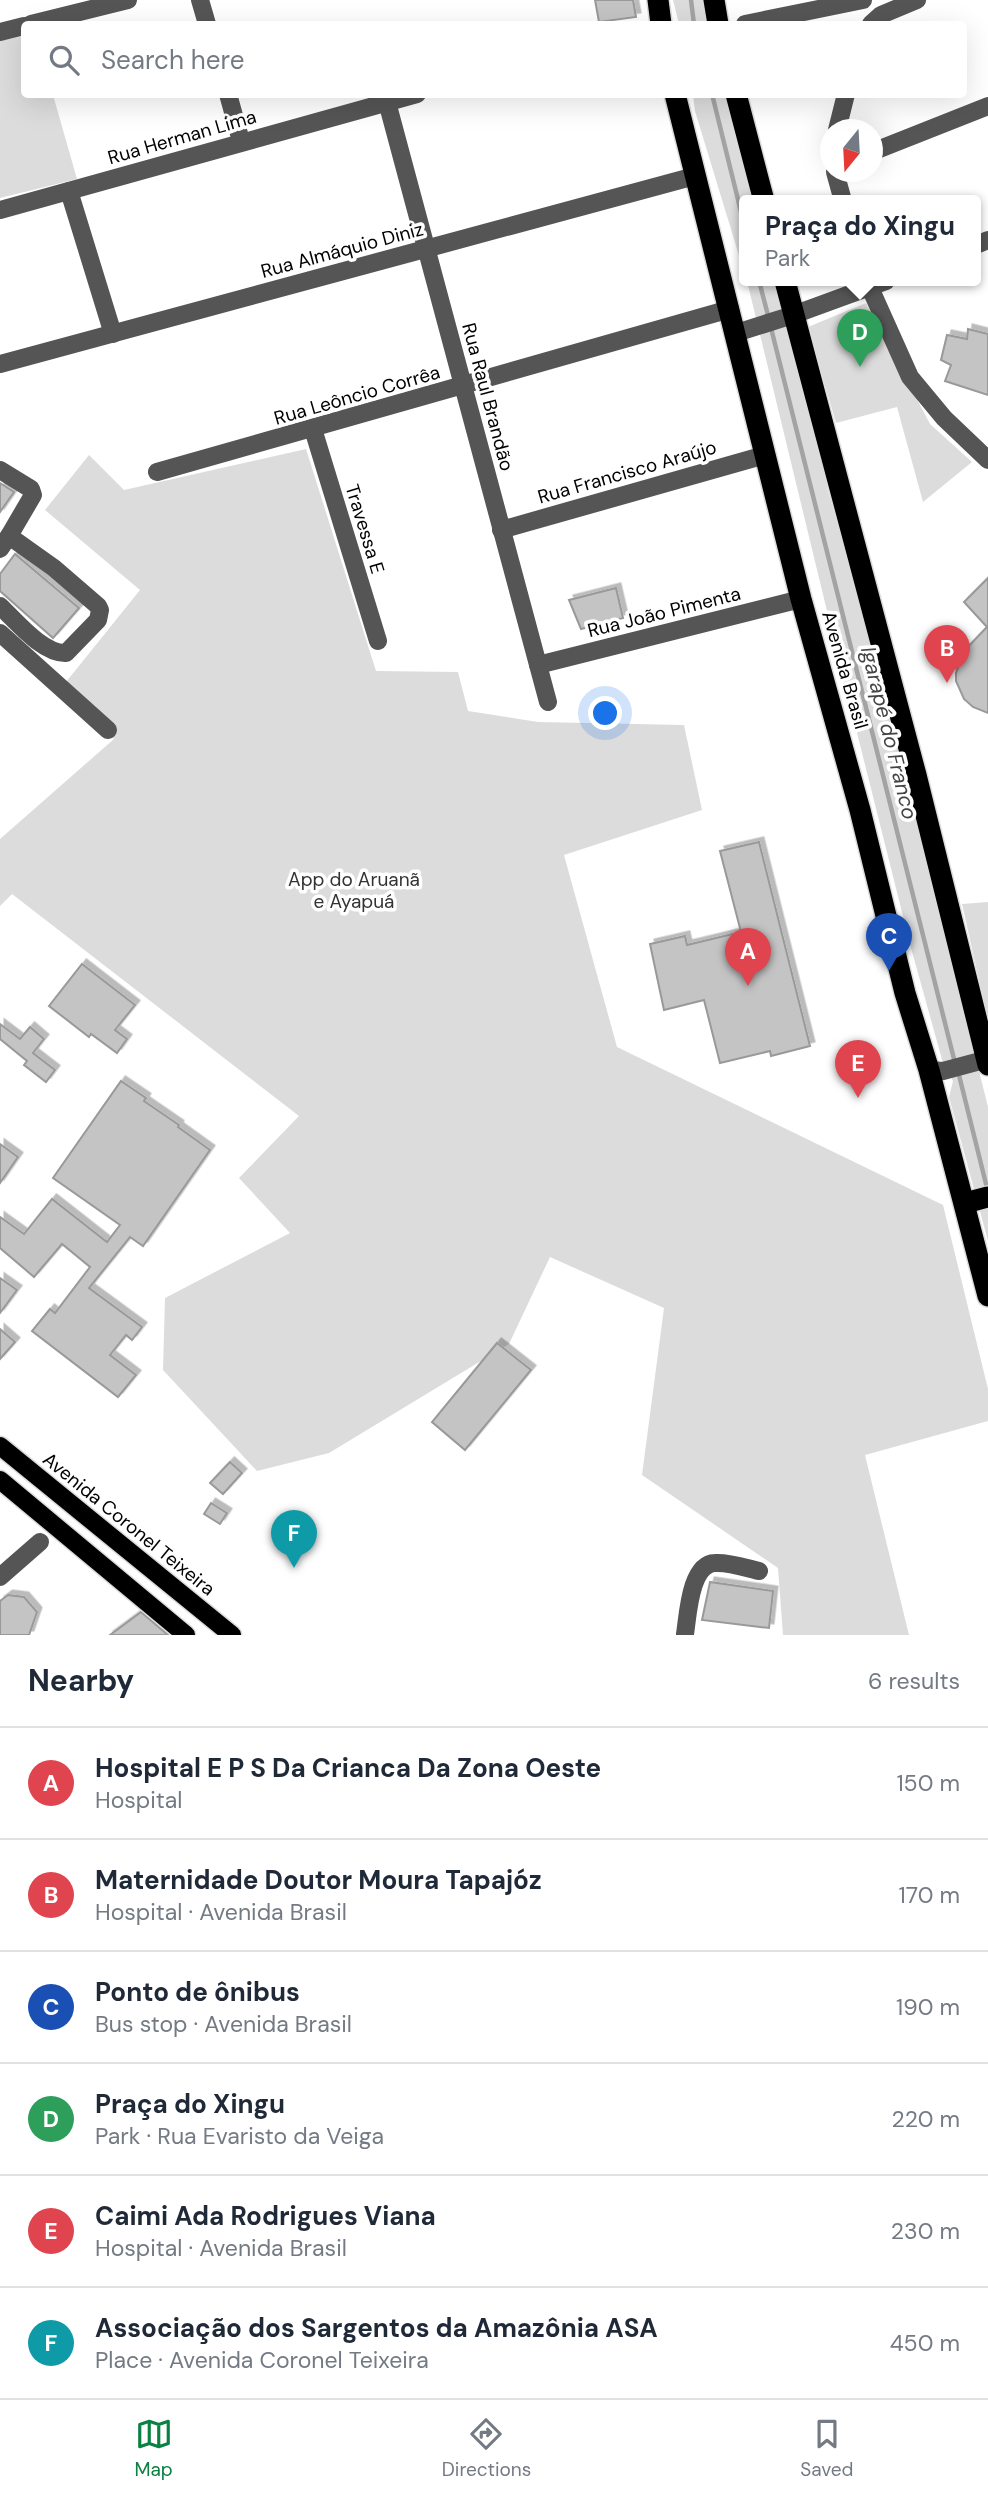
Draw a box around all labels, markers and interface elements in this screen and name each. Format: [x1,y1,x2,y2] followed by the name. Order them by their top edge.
[21,21,967,98] search box
[45,41,83,79] icon: search
[101,43,244,77] text: Search here
[105,104,259,170] street label: Rua Herman Lima
[820,119,883,182] north arrow
[739,195,981,286] popup
[765,209,955,243] text: Praça do Xingu
[258,216,426,284] street label: Rua Almáquio Diniz
[765,243,810,273] text: Park
[837,309,883,367] pin: D
[456,320,520,474] street label: Rua Raul Brandão
[271,359,443,431] street label: Rua Leôncio Corrêa
[535,434,719,510] street label: Rua Francisco Araújo
[340,481,390,577] street label: Travessa E
[585,581,743,643] street label: Rua João Pimenta
[816,608,874,732] street label: Avenida Brasil
[924,625,970,683] pin: B
[854,644,924,822] water label: Igarapé do Franco
[588,696,622,730] your location
[288,867,420,914] park label: App do Aruanã e Ayapuá
[866,913,912,971] pin: C
[725,928,771,986] pin: A
[835,1040,881,1098] pin: E
[38,1447,220,1601] street label: Avenida Coronel Teixeira
[271,1510,317,1568] pin: F
[28,1661,134,1700] text: Nearby
[868,1666,960,1696] text: 6 results
[95,1751,601,1785] text: Hospital E P S Da Crianca Da Zona Oeste
[43,1768,59,1798] text: A
[896,1768,960,1798] text: 150 m
[95,1785,182,1815] text: Hospital
[95,1863,542,1897] text: Maternidade Doutor Moura Tapajóz
[44,1880,58,1910] text: B
[899,1880,960,1910] text: 170 m
[95,1897,347,1927] text: Hospital · Avenida Brasil
[95,1975,300,2009] text: Ponto de ônibus
[43,1992,59,2022] text: C
[896,1992,960,2022] text: 190 m
[95,2009,352,2039] text: Bus stop · Avenida Brasil
[95,2087,285,2121] text: Praça do Xingu
[43,2104,59,2134] text: D
[891,2104,960,2134] text: 220 m
[95,2121,384,2151] text: Park · Rua Evaristo da Veiga
[95,2199,436,2233] text: Caimi Ada Rodrigues Viana
[44,2216,58,2246] text: E
[891,2216,960,2246] text: 230 m
[95,2233,347,2263] text: Hospital · Avenida Brasil
[95,2311,658,2345] text: Associação dos Sargentos da Amazônia ASA
[45,2328,57,2358] text: F
[890,2328,960,2358] text: 450 m
[95,2345,429,2375] text: Place · Avenida Coronel Teixeira
[135,2415,173,2482] tab: Map
[442,2415,531,2482] tab: Directions
[800,2415,853,2482] tab: Saved

